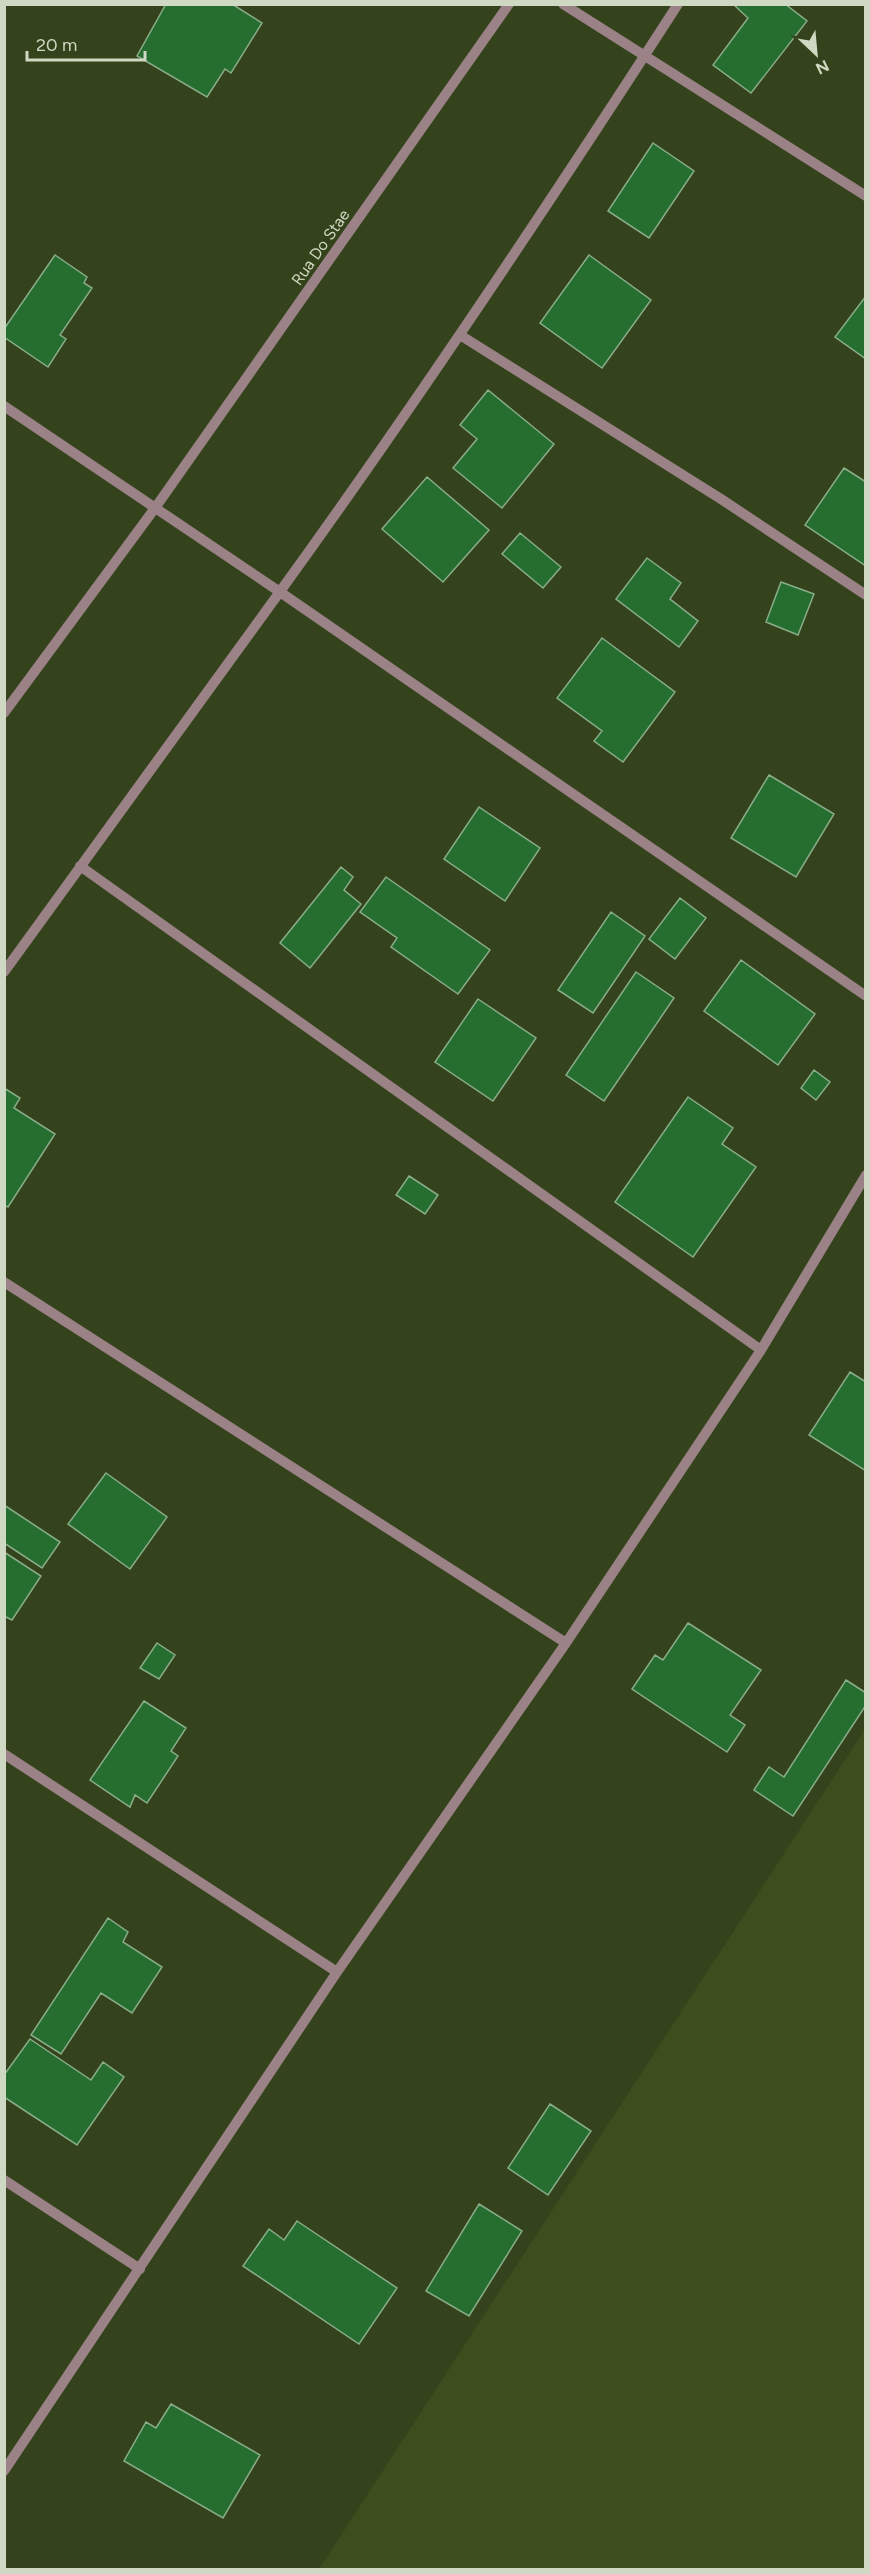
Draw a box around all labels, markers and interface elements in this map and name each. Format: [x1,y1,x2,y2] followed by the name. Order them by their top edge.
[27,24,146,62] scale bar
[786,24,846,84] north arrow
[36,34,77,56] text: 20 m
[813,56,832,78] text: N
[287,206,354,289] street label: Rua Do Stae

